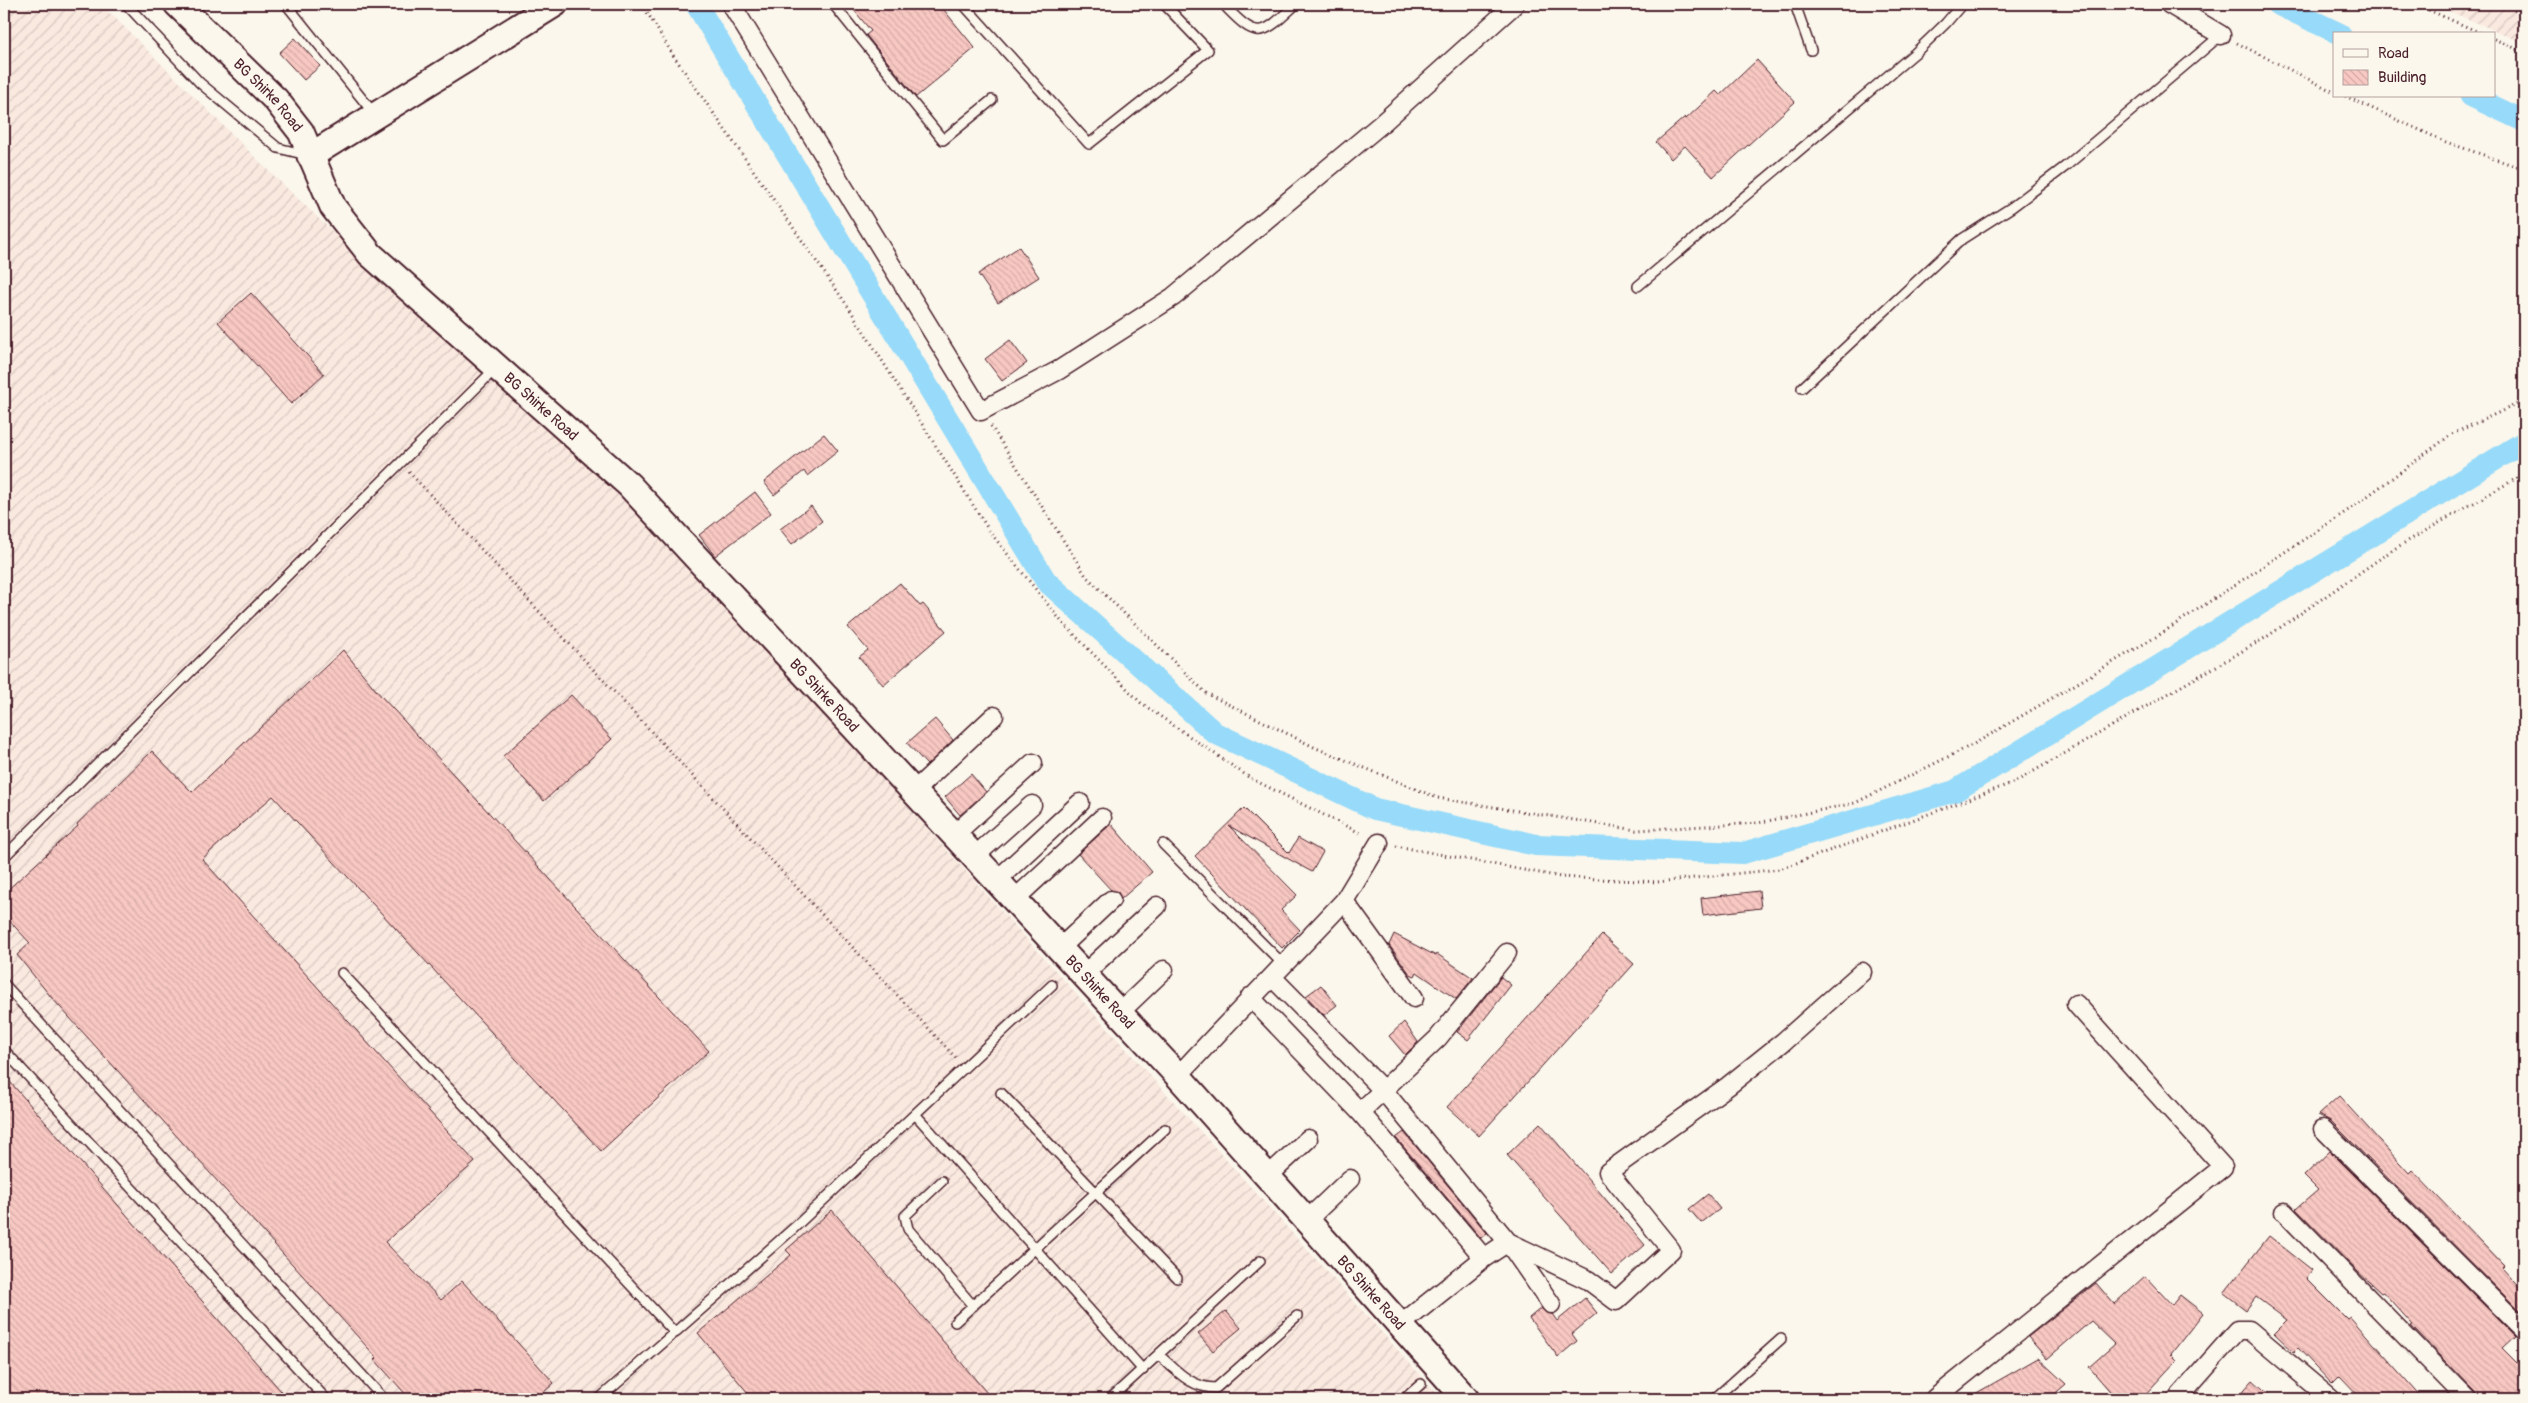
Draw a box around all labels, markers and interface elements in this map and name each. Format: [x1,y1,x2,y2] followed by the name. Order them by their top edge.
[2333,32,2496,98] legend
[2378,44,2409,63] text: Road
[229,54,307,136] street label: BG Shirke Road
[2378,68,2426,87] text: Building
[500,368,582,445] street label: BG Shirke Road
[786,655,863,736] street label: BG Shirke Road
[1061,951,1139,1033] street label: BG Shirke Road
[1333,1251,1410,1334] street label: BG Shirke Road

